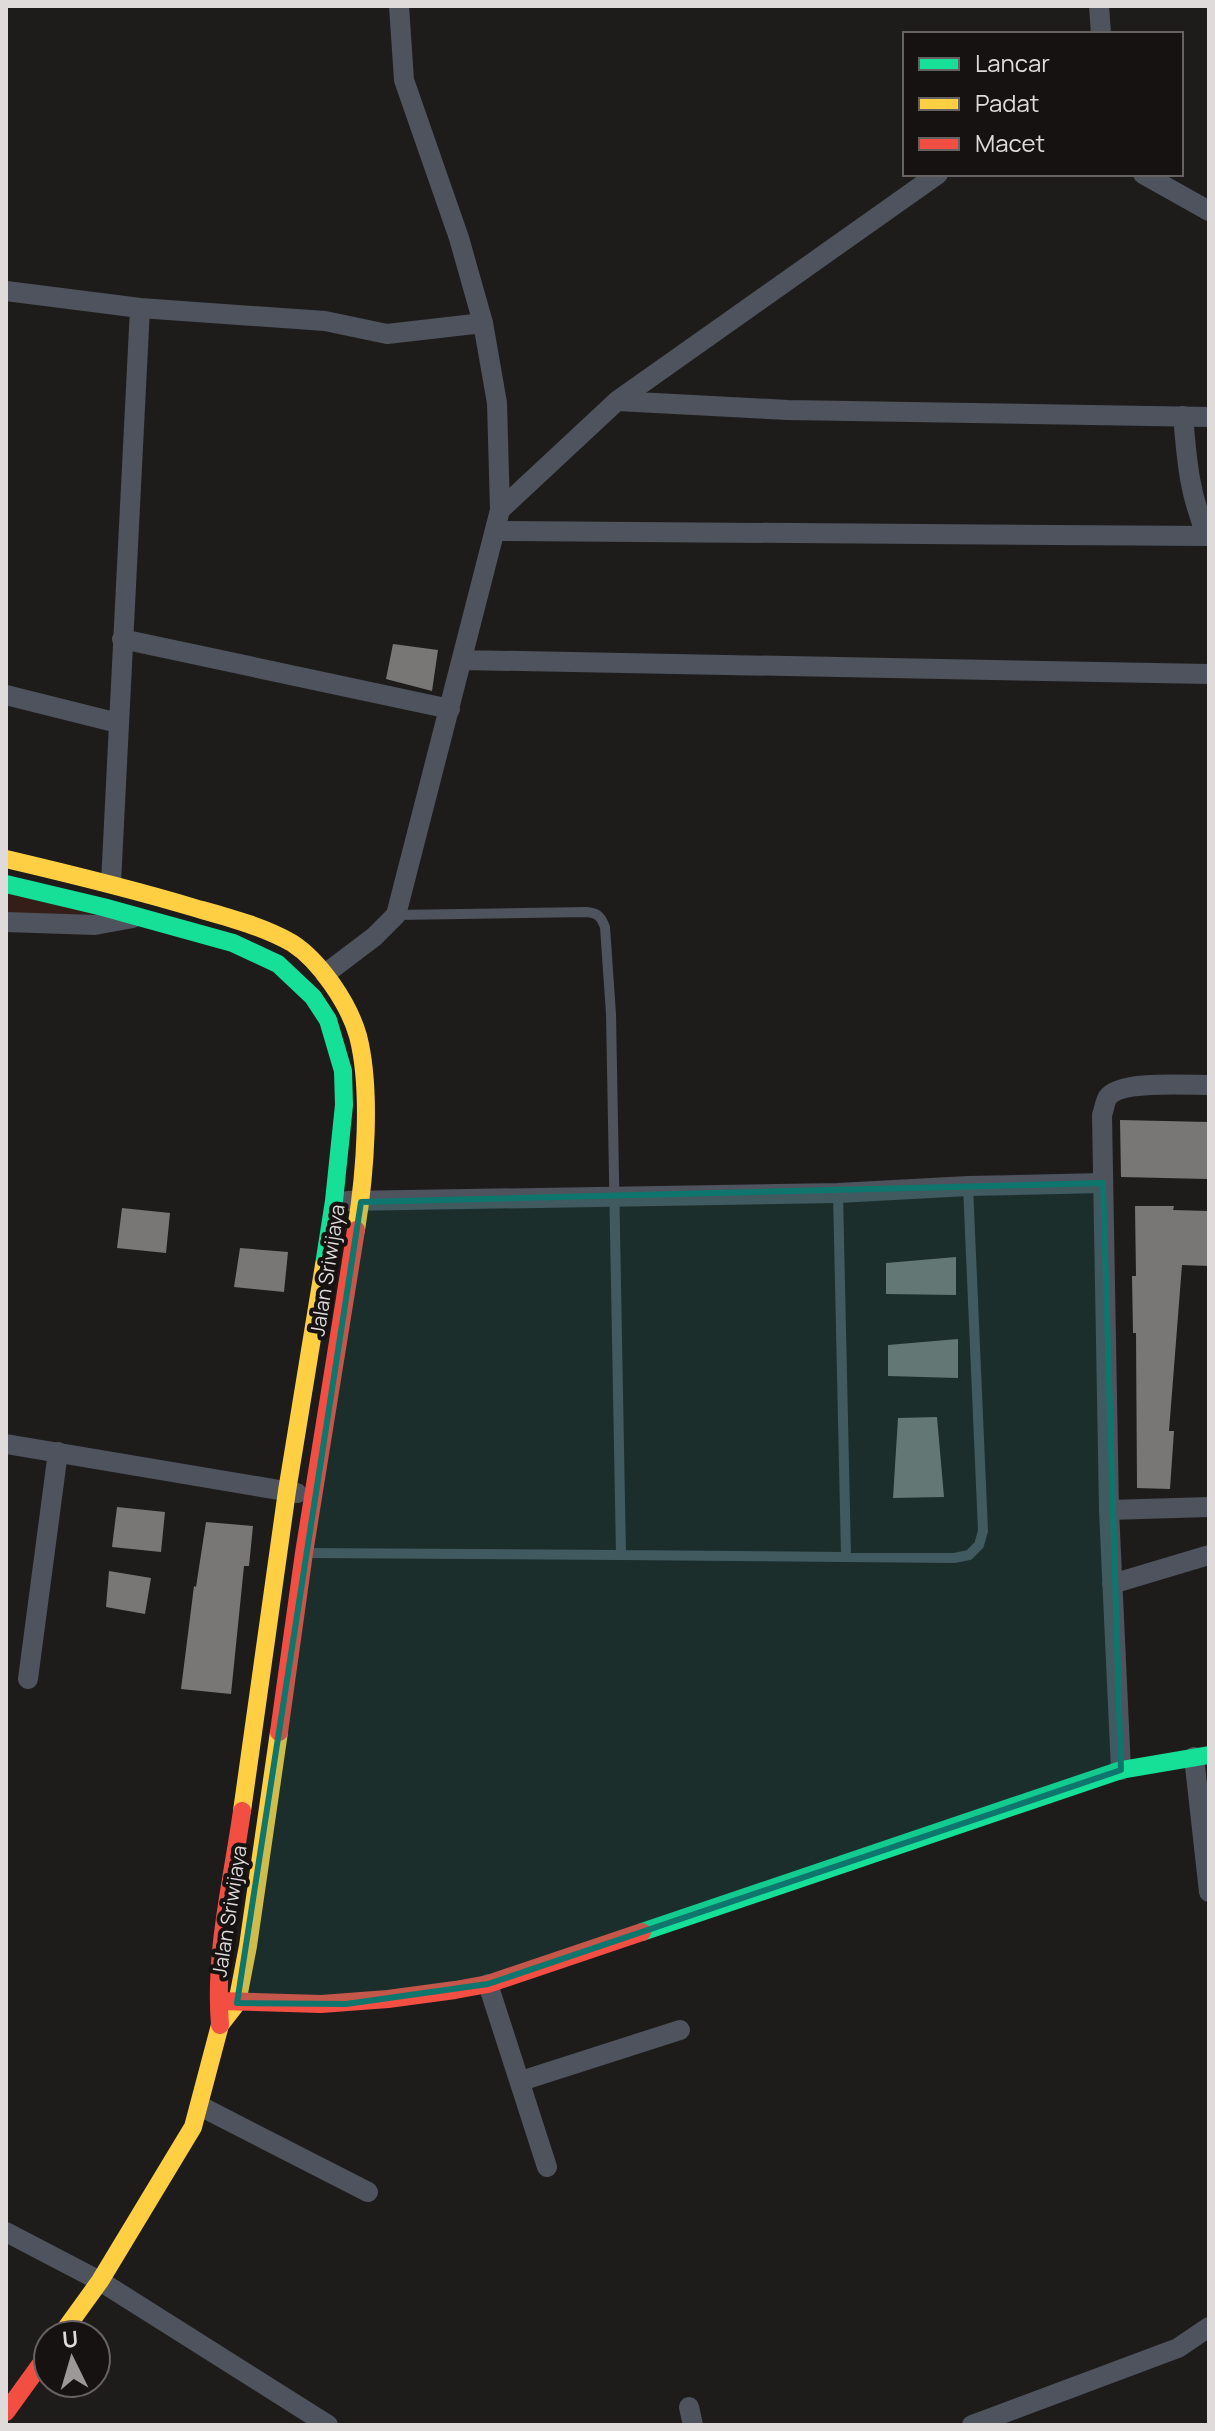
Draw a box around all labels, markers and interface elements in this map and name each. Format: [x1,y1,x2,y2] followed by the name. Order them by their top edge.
[903,32,1183,176] legend
[975,46,1050,79] text: Lancar
[975,86,1039,119] text: Padat
[975,126,1045,159] text: Macet
[303,1202,351,1338] street label: Jalan Sriwijaya
[205,1843,253,1979] street label: Jalan Sriwijaya
[32,2319,112,2399] north arrow
[61,2323,79,2355] text: U

